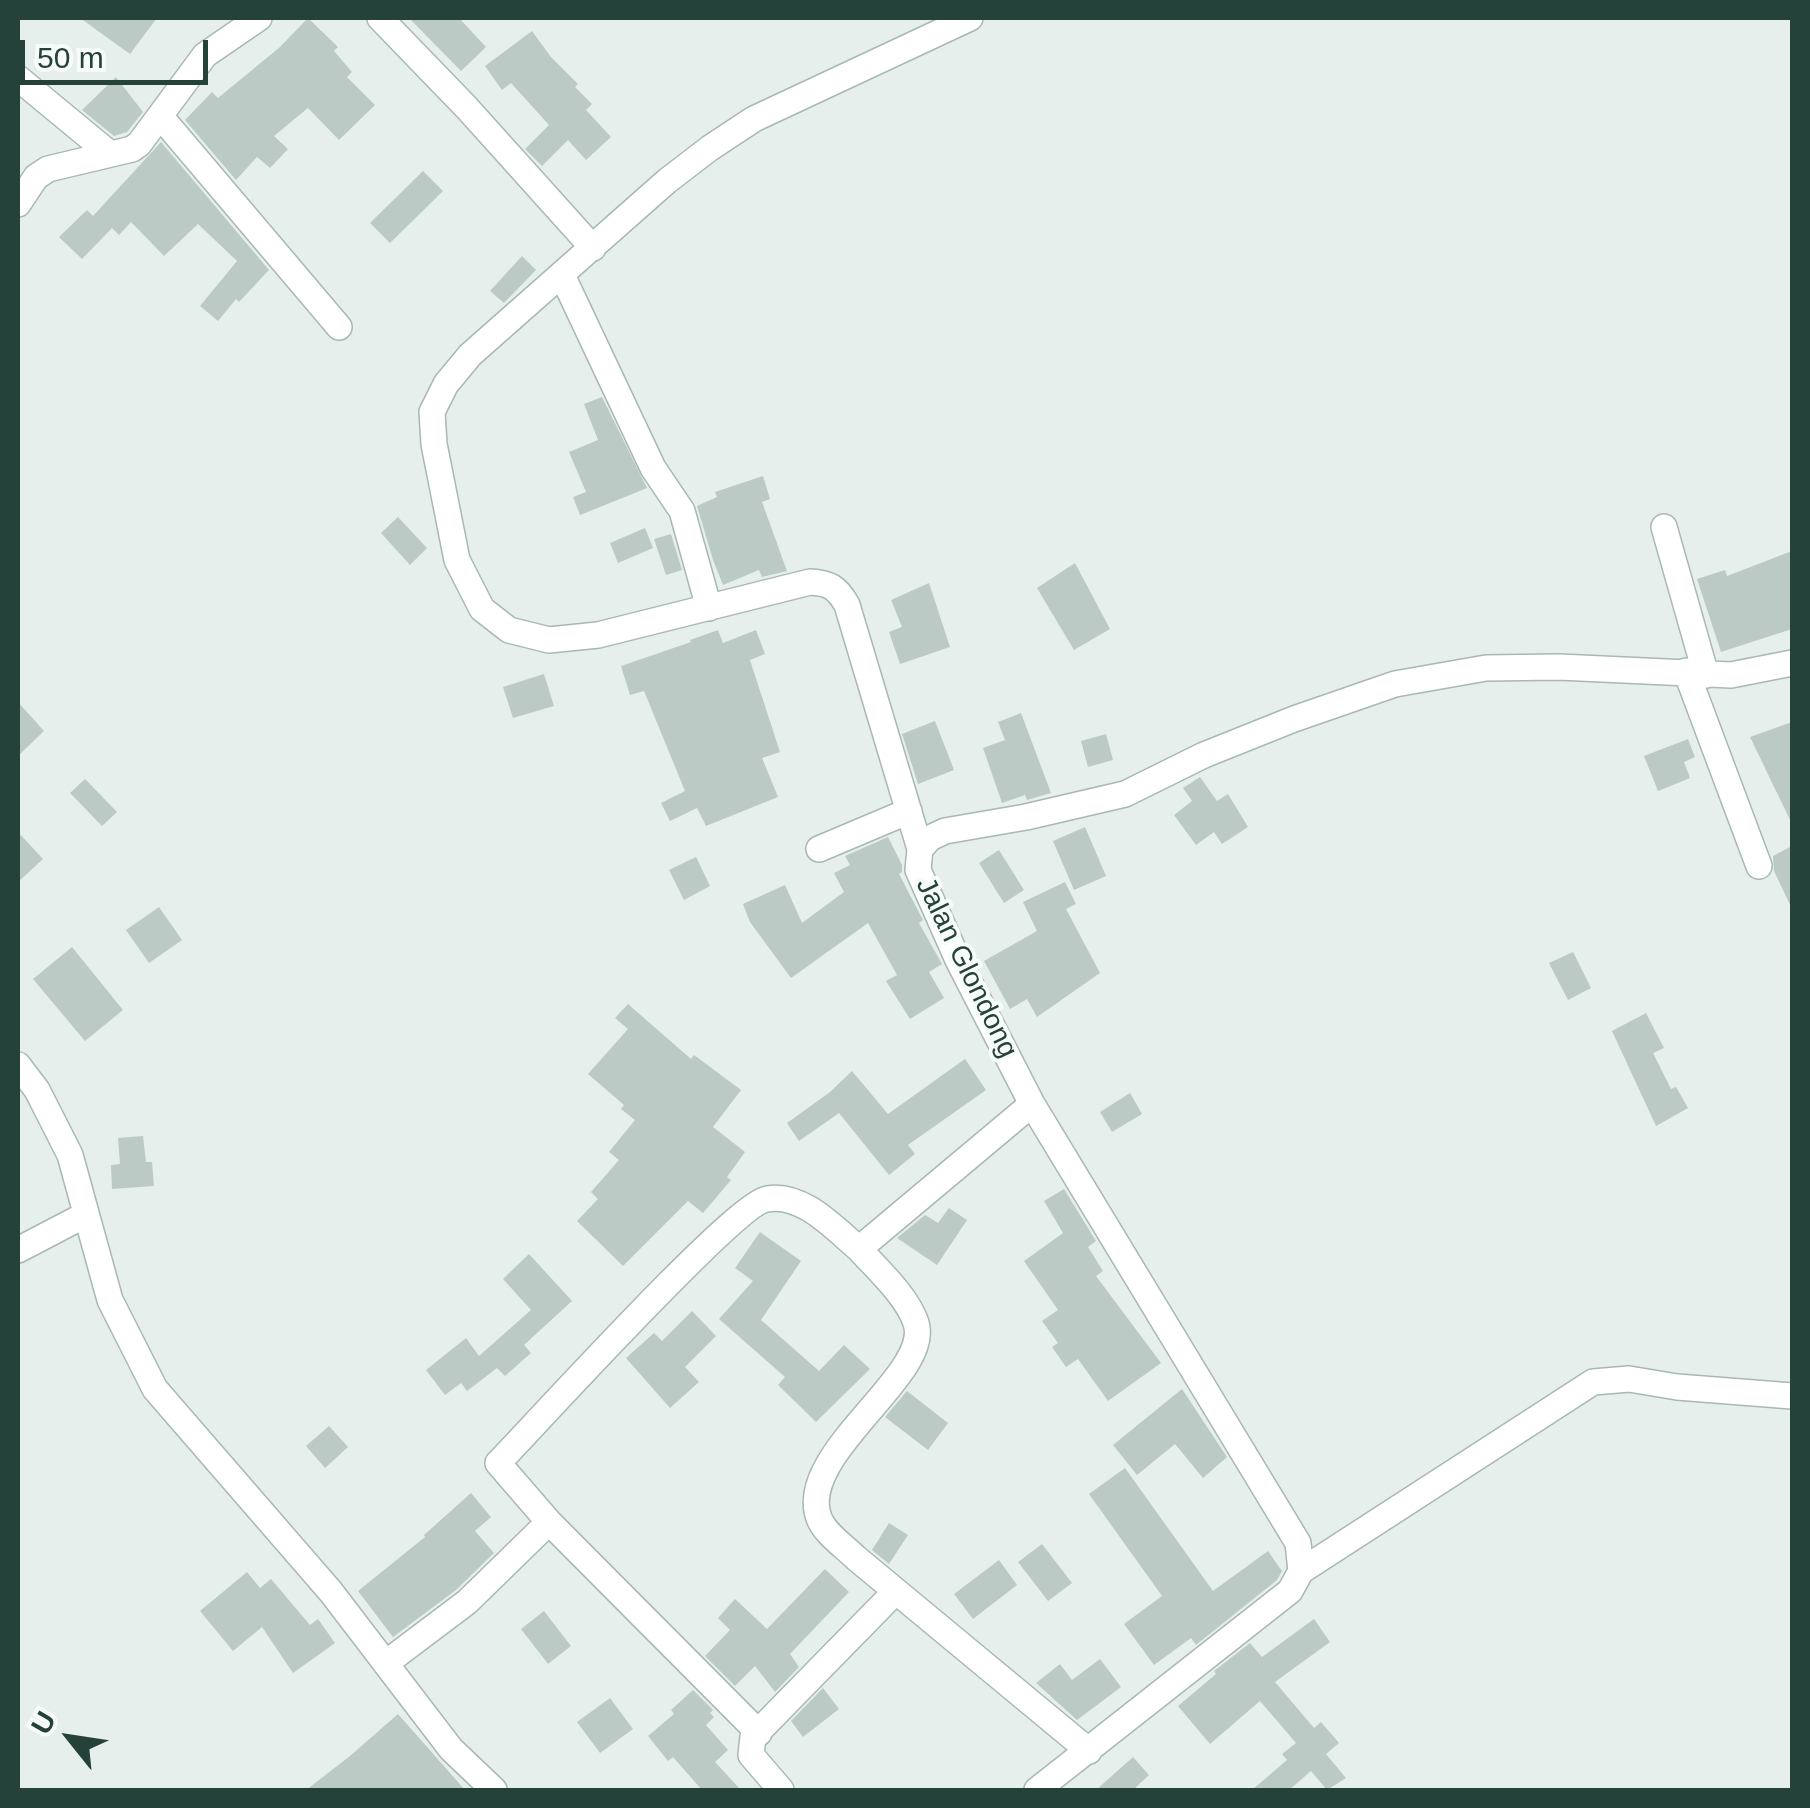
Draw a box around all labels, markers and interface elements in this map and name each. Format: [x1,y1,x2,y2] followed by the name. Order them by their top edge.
[25,20,212,82] scale bar
[37,41,104,74] text: 50 m
[908,872,1024,1064] street label: Jalan Glondong
[20,1688,120,1788] north arrow
[25,1706,62,1739] text: U

